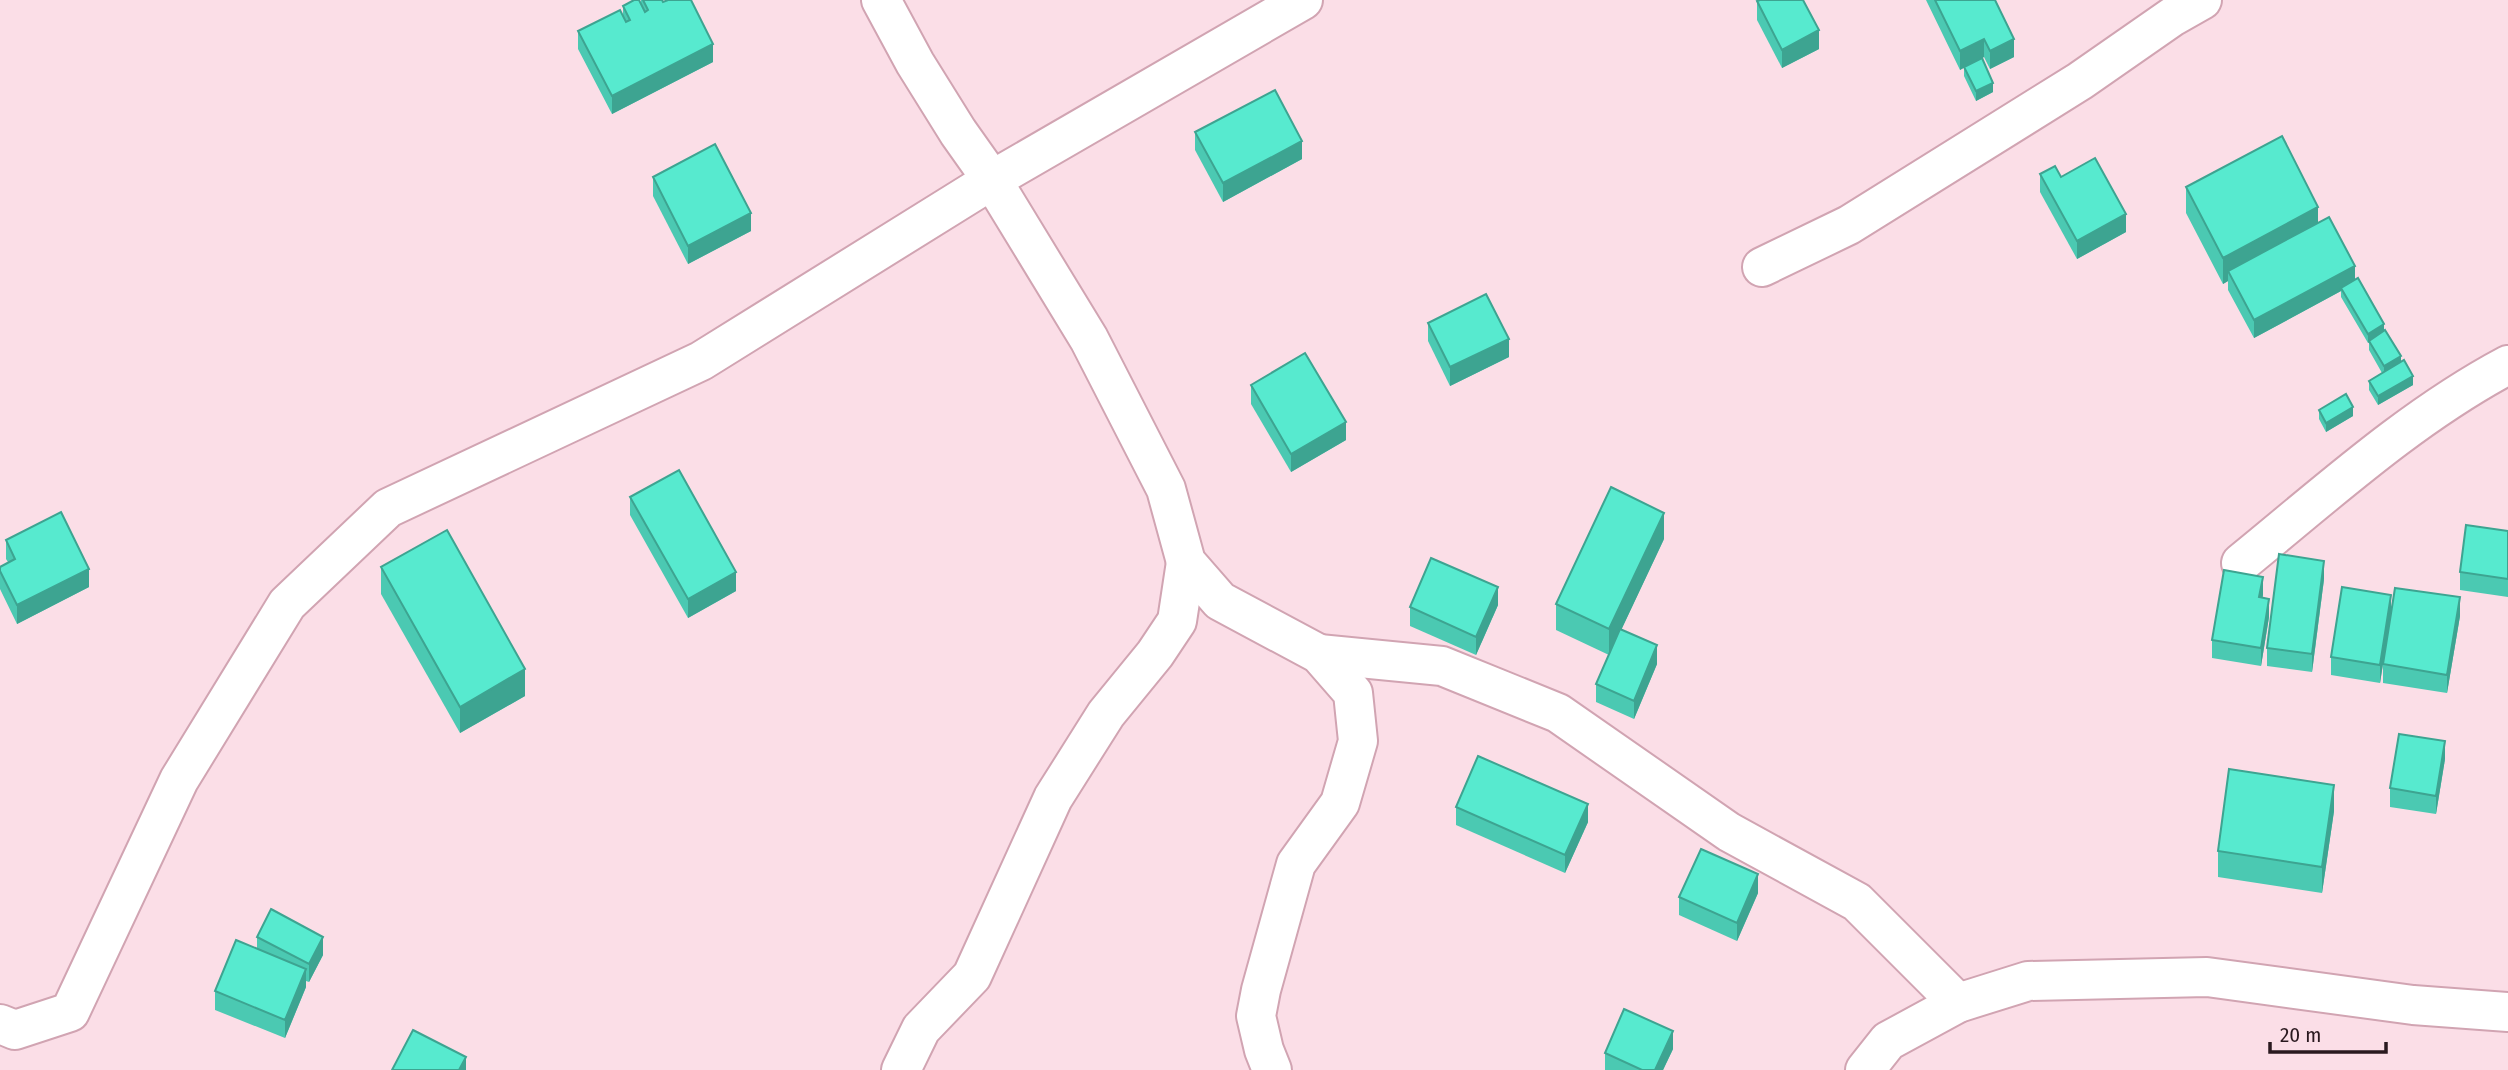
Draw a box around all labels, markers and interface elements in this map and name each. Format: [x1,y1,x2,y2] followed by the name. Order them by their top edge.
[2270,1010,2386,1054] scale bar
[2280,1022,2321,1048] text: 20 m

